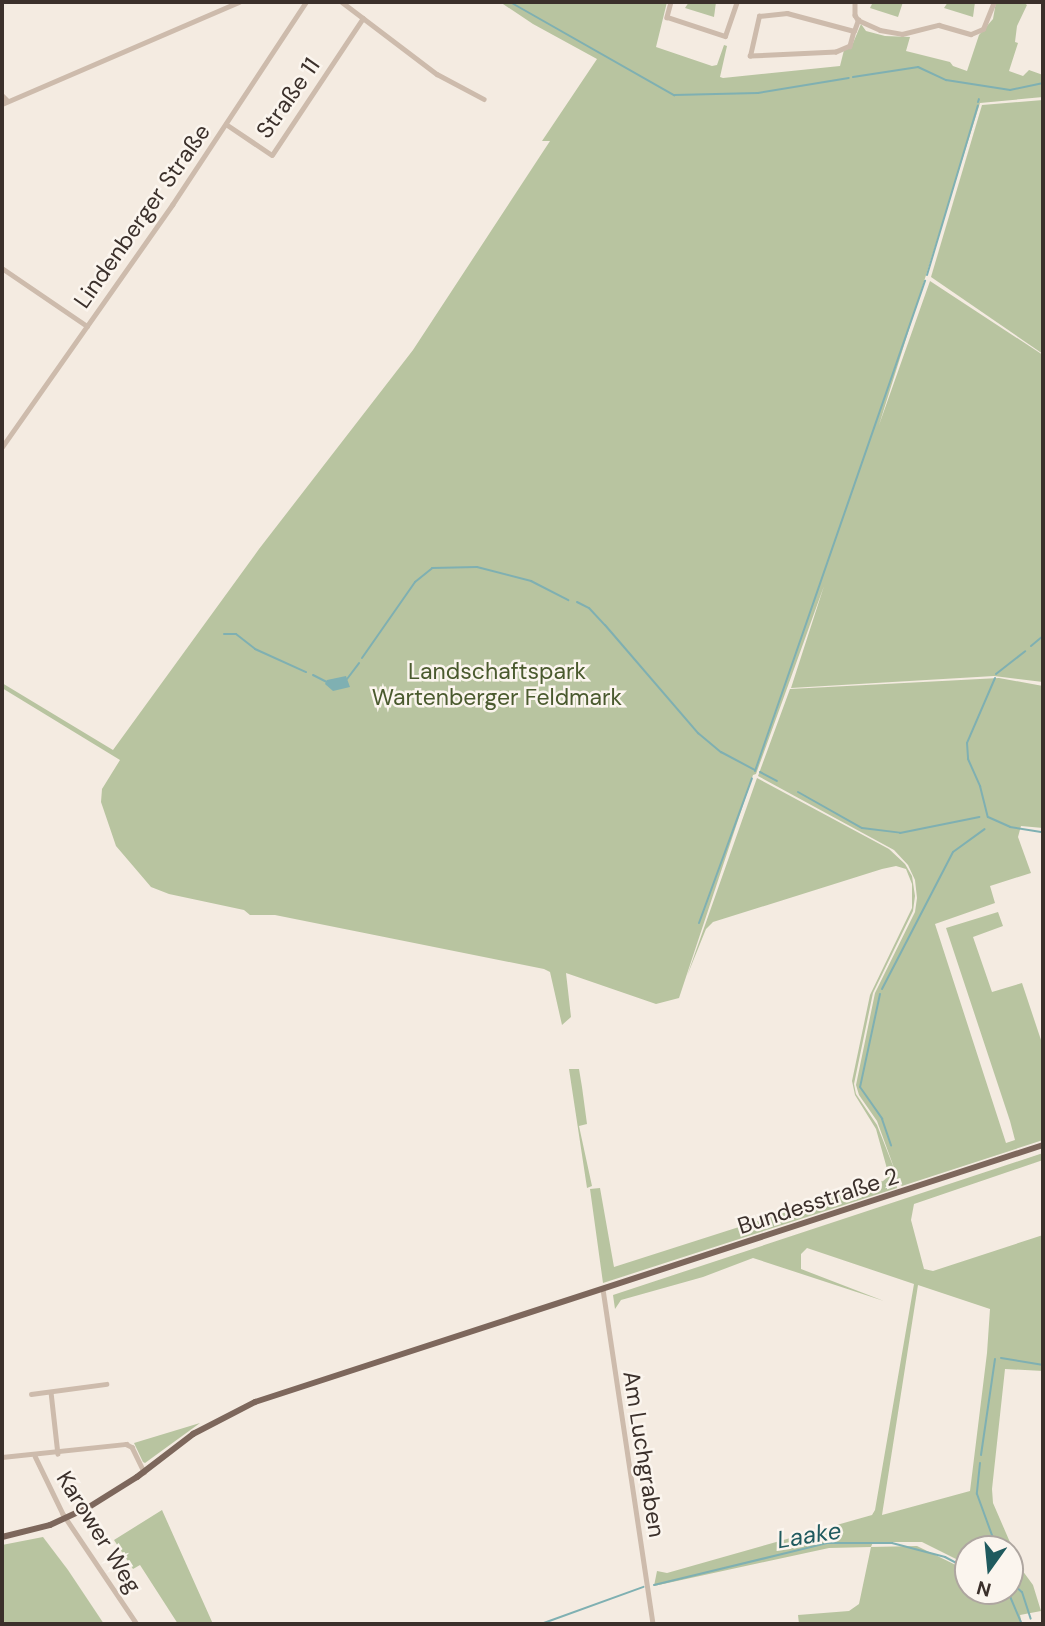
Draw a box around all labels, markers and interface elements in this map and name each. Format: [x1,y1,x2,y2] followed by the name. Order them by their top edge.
[250,52,326,144] street label: Straße 11
[68,119,216,313] street label: Lindenberger Straße
[372,657,622,711] park label: Landschaftspark Wartenberger Feldmark
[734,1162,902,1240] street label: Bundesstraße 2
[617,1369,671,1539] street label: Am Luchgraben
[51,1466,147,1598] street label: Karower Weg
[775,1516,843,1554] water label: Laake
[954,1535,1024,1605] north arrow
[974,1575,994,1603] text: N

